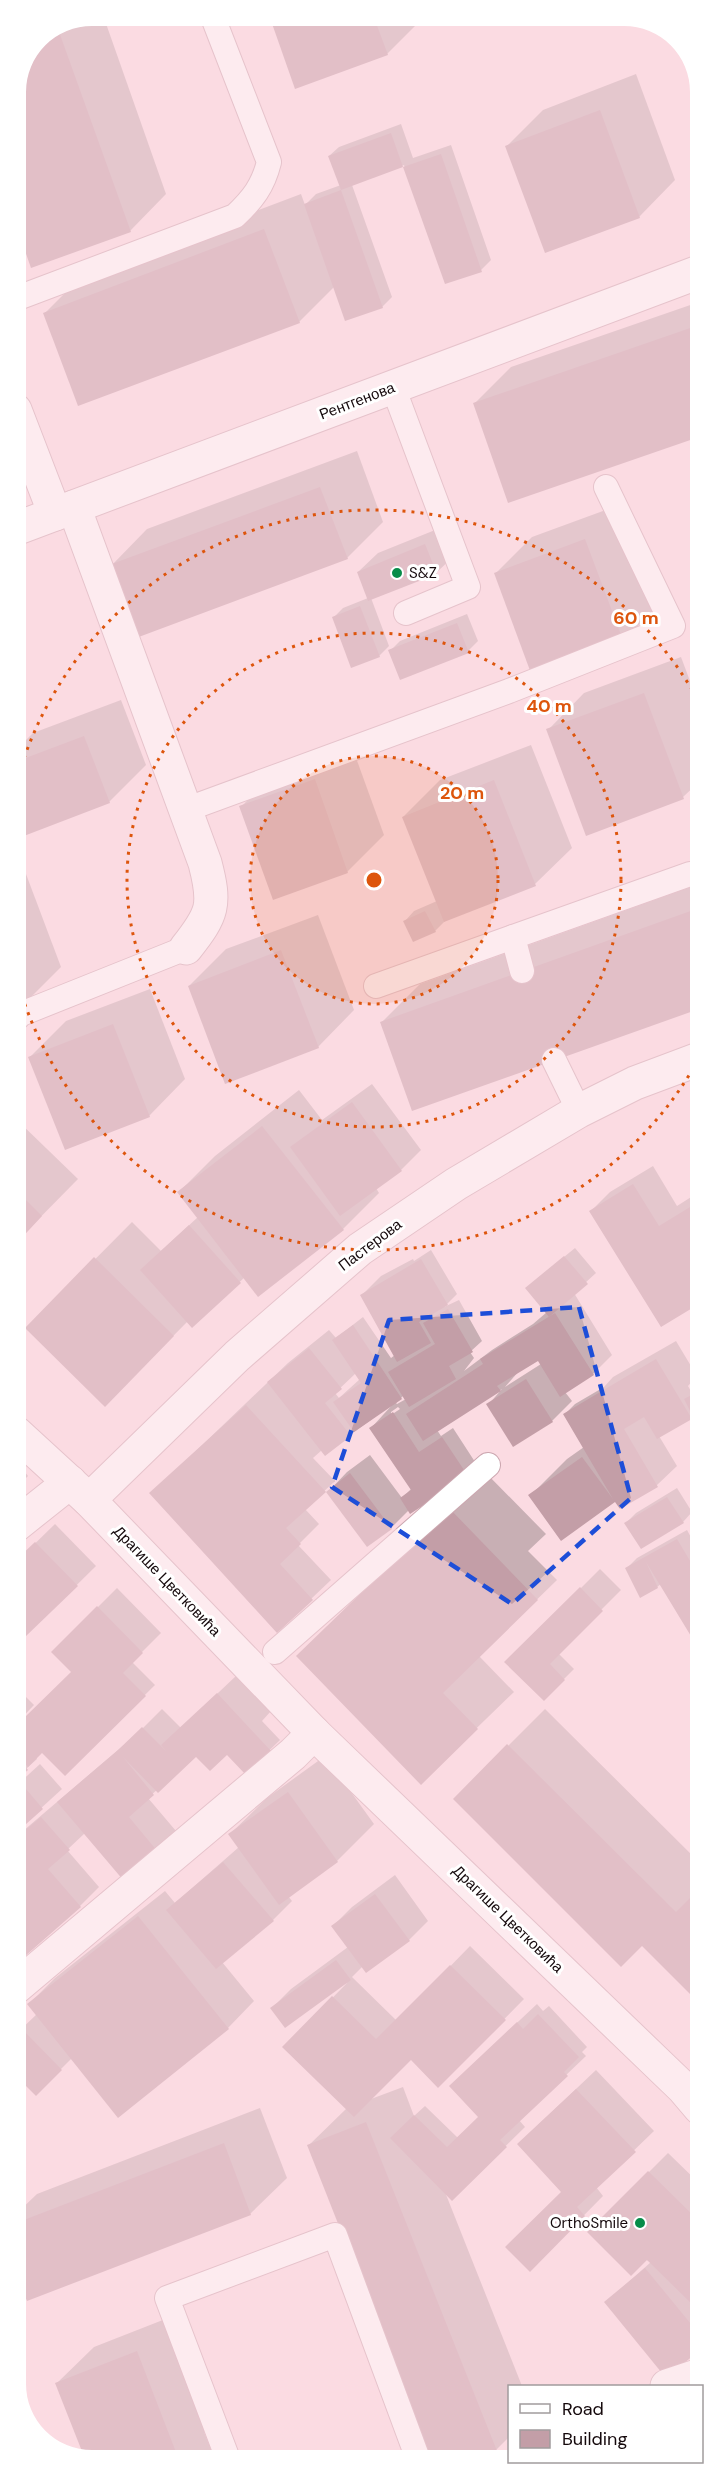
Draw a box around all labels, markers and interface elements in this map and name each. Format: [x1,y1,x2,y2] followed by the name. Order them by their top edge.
[316,377,398,425] street label: Рентгенова
[409,563,437,583] place label: S&Z
[390,566,404,580] marker: S&Z
[613,606,659,630] text: 60 m
[526,694,572,718] text: 40 m
[440,781,484,805] text: 20 m
[364,870,384,890] centre of rings
[334,1214,406,1275] street label: Пастерова
[109,1521,226,1641] street label: Драгише Цветковића
[448,1861,568,1978] street label: Драгише Цветковића
[550,2213,628,2233] place label: OrthoSmile
[633,2216,647,2230] marker: OrthoSmile
[508,2385,703,2463] legend
[562,2397,604,2421] text: Road
[562,2427,627,2451] text: Building

